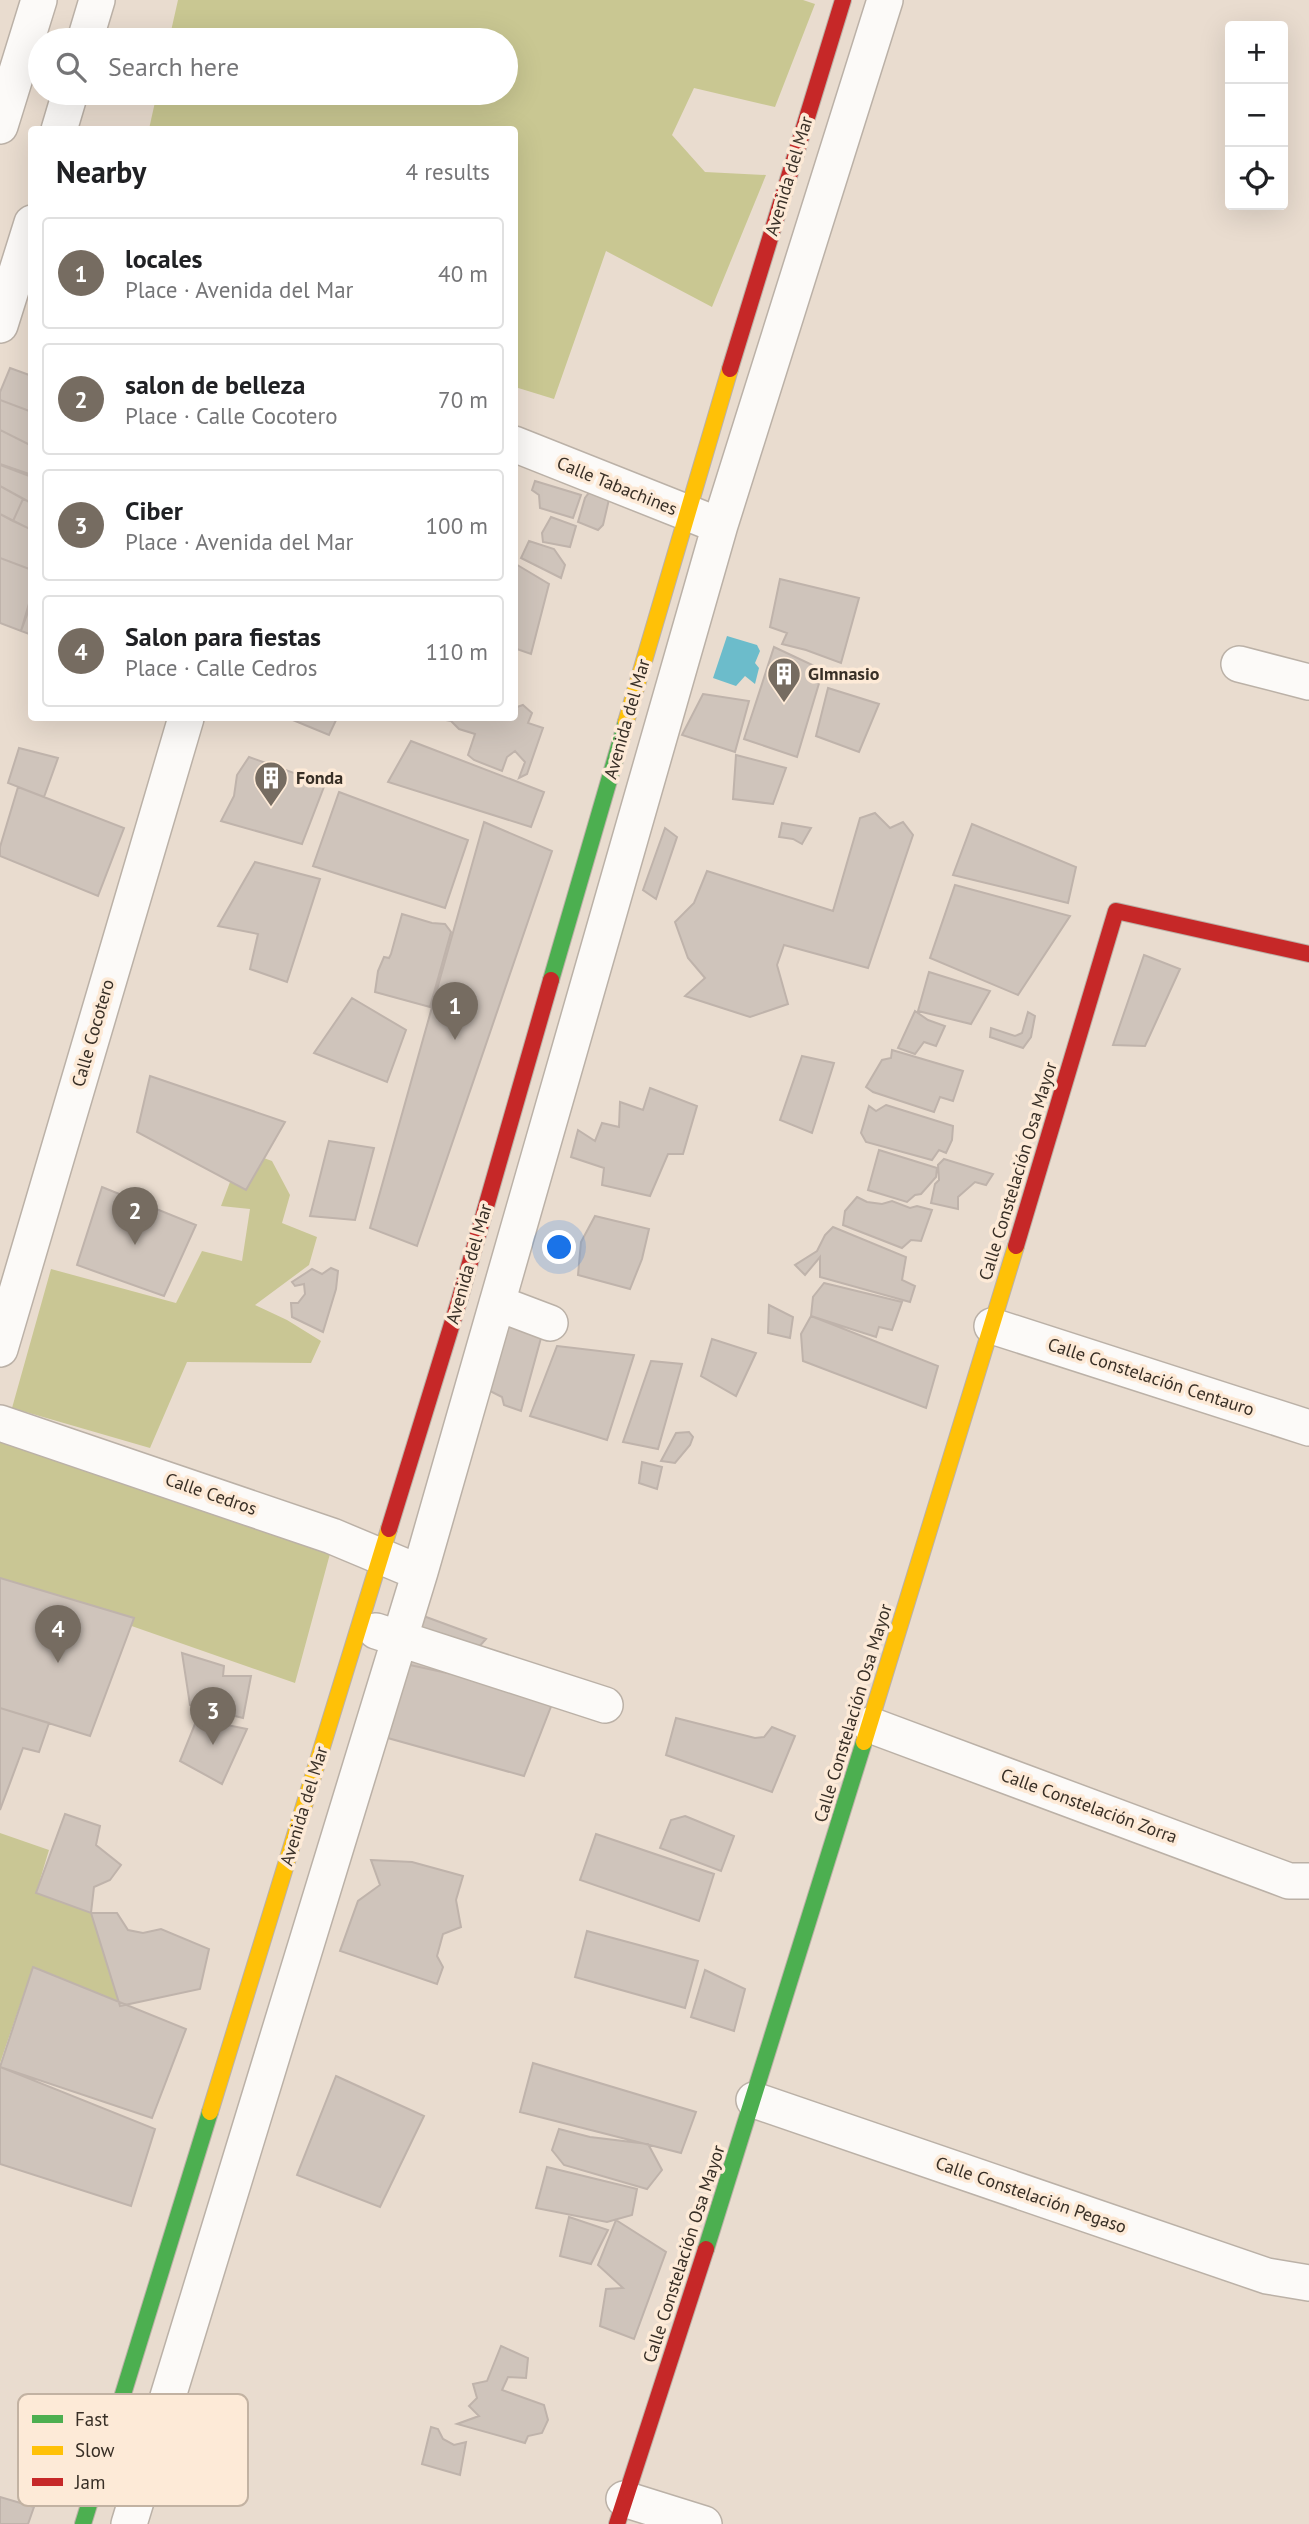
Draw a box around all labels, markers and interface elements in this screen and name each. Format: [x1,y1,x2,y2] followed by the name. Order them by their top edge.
[1225,21,1288,210] map controls
[1225,21,1288,84] button: +
[28,28,518,105] search box
[52,48,90,86] icon: search
[108,50,239,83] text: Search here
[1225,84,1288,147] button: −
[759,113,818,238] street label: Avenida del Mar
[1225,147,1288,210] button: locate
[56,152,146,191] text: Nearby
[406,157,490,186] text: 4 results
[125,242,203,275] text: locales
[74,259,88,288] text: 1
[438,259,488,288] text: 40 m
[125,275,353,304] text: Place · Avenida del Mar
[125,368,305,401] text: salon de belleza
[74,385,88,414] text: 2
[438,385,488,414] text: 70 m
[125,401,338,430] text: Place · Calle Cocotero
[554,451,681,520] street label: Calle Tabachines
[125,494,183,527] text: Ciber
[74,511,88,540] text: 3
[426,511,488,540] text: 100 m
[125,527,353,556] text: Place · Avenida del Mar
[125,620,321,653] text: Salon para fiestas
[74,637,88,666] text: 4
[426,637,488,666] text: 110 m
[125,653,318,682] text: Place · Calle Cedros
[765,655,803,704] building icon: GImnasio
[598,656,655,782] street label: Avenida del Mar
[808,662,880,685] place label: GImnasio
[252,759,290,808] building icon: Fonda
[296,766,343,789] place label: Fonda
[66,976,119,1089] street label: Calle Cocotero
[432,982,478,1040] pin: 1
[973,1059,1062,1283] street label: Calle Constelación Osa Mayor
[112,1187,158,1245] pin: 2
[440,1201,497,1327] street label: Avenida del Mar
[542,1230,576,1264] your location
[1045,1332,1257,1421] street label: Calle Constelación Centauro
[162,1467,260,1520] street label: Calle Cedros
[808,1601,897,1825] street label: Calle Constelación Osa Mayor
[35,1605,81,1663] pin: 4
[190,1687,236,1745] pin: 3
[274,1743,333,1868] street label: Avenida del Mar
[998,1763,1180,1848] street label: Calle Constelación Zorra
[637,2142,730,2365] street label: Calle Constelación Osa Mayor
[933,2151,1130,2238] street label: Calle Constelación Pegaso
[18,2394,248,2506] legend
[75,2407,109,2431] text: Fast
[75,2438,115,2462] text: Slow
[74,2470,105,2494] text: Jam

